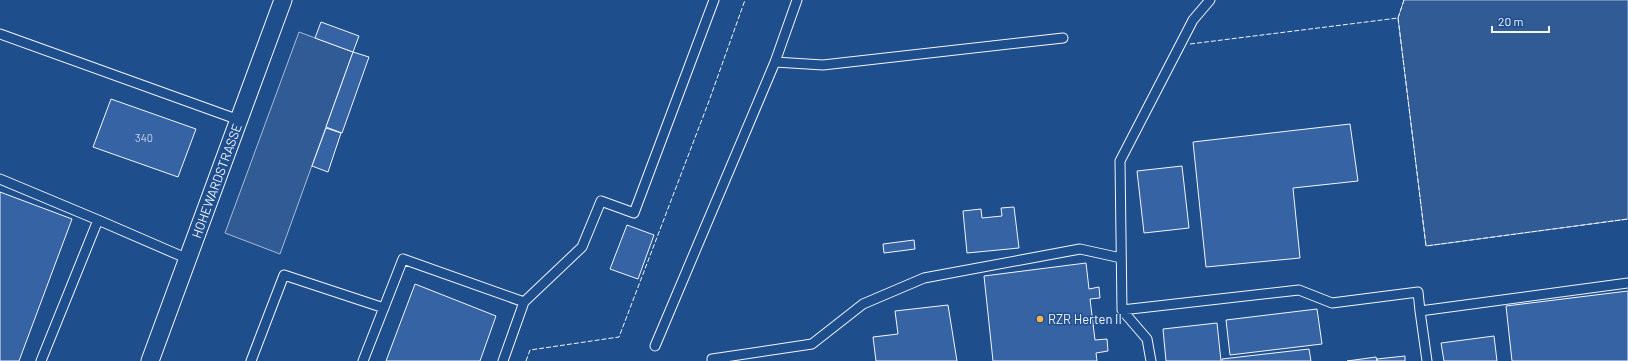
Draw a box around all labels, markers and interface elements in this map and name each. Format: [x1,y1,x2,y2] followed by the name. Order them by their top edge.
[1492,8,1549,34] scale bar
[1498,14,1524,28] text: 20 m
[188,121,245,240] street label: HOHEWARDSTRASSE
[135,131,153,144] house number: 340
[1048,311,1122,327] place label: RZR Herten II
[1035,314,1045,324] marker: RZR Herten II

